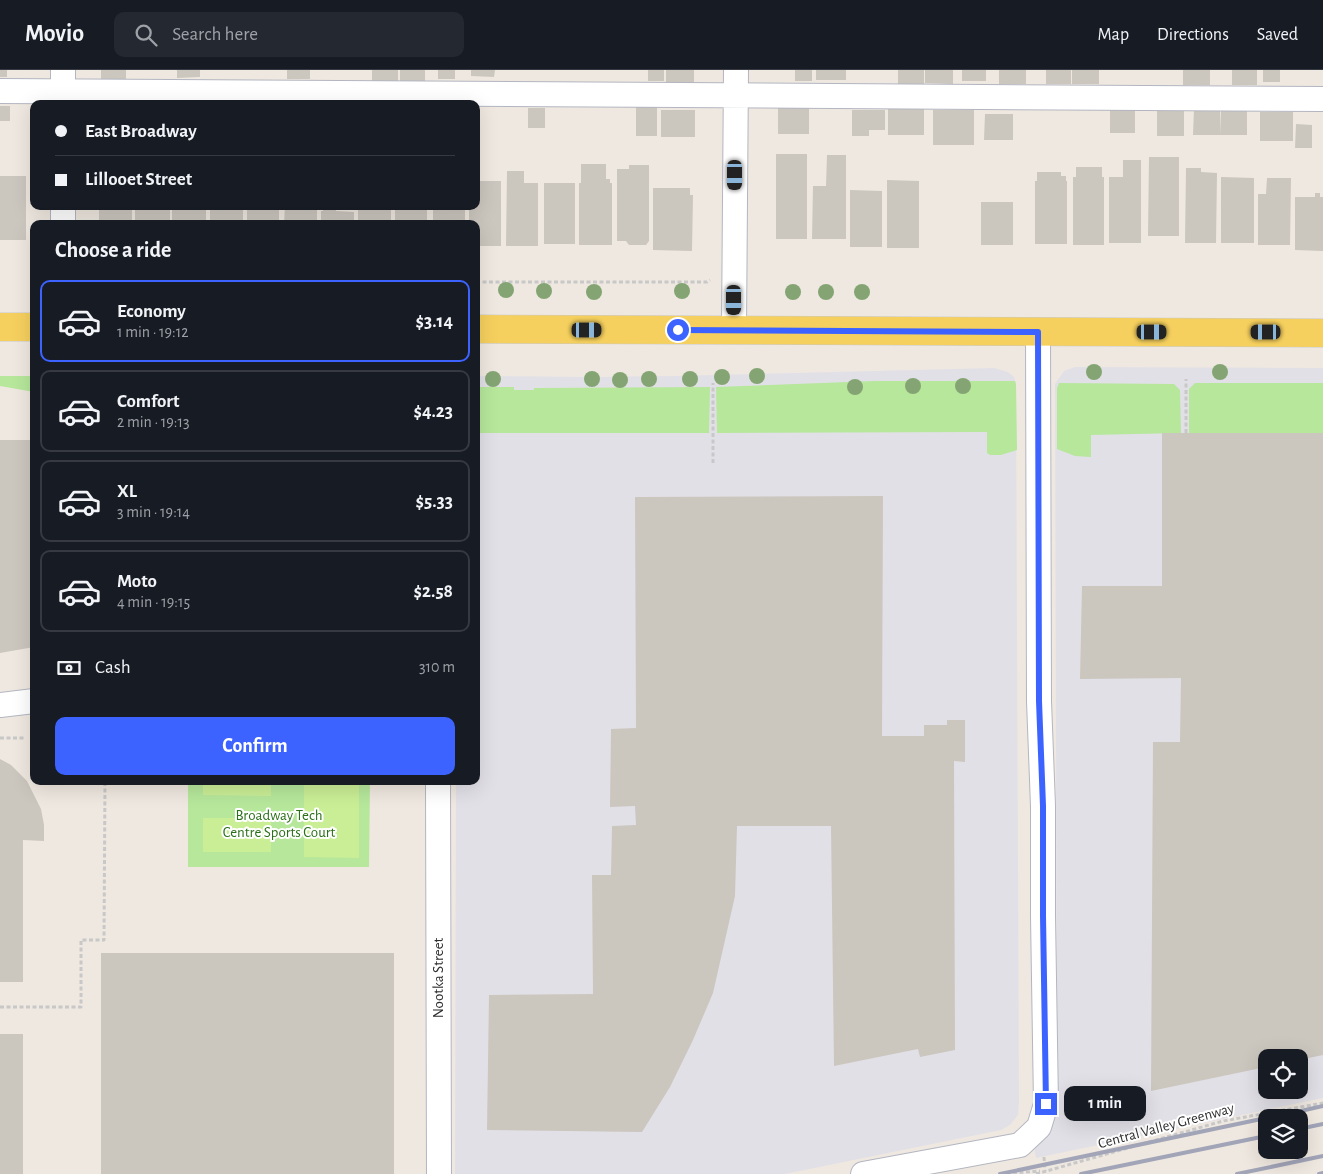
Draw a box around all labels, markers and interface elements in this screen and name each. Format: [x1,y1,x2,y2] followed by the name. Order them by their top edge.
[114,12,464,57] search box
[132,21,160,49] icon: search
[25,22,84,46] text: Movio
[172,25,258,44] text: Search here
[1098,26,1129,44] text: Map
[1157,26,1229,44] text: Directions
[1257,26,1298,44] text: Saved
[85,122,197,141] text: East Broadway
[727,160,742,190] car
[85,170,192,189] text: Lillooet Street
[55,239,171,261] text: Choose a ride
[726,285,741,315] car
[57,299,102,344] icon: car
[117,302,186,321] text: Economy
[416,312,453,331] text: $3.14
[667,319,689,341] route start
[572,323,602,338] car
[117,324,189,340] text: 1 min · 19:12
[1137,325,1167,340] car
[1251,325,1281,340] car
[57,389,102,434] icon: car
[117,392,179,411] text: Comfort
[413,402,453,421] text: $4.23
[117,414,190,430] text: 2 min · 19:13
[57,479,102,524] icon: car
[117,482,137,501] text: XL
[416,492,453,511] text: $5.33
[117,504,190,520] text: 3 min · 19:14
[57,569,102,614] icon: car
[117,572,157,591] text: Moto
[414,582,453,601] text: $2.58
[117,594,190,610] text: 4 min · 19:15
[55,654,83,682] icon: cash
[95,658,131,677] text: Cash
[419,659,455,675] text: 310 m
[55,717,455,775] button: Confirm
[223,808,336,840] park label: Broadway Tech Centre Sports Court
[431,937,446,1018] street label: Nootka Street
[1258,1049,1308,1159] map controls
[1258,1049,1308,1099] button: locate
[1064,1086,1146,1122] callout: 1 min
[1035,1093,1057,1115] route end
[1088,1095,1122,1111] text: 1 min
[1096,1100,1236,1151] street label: Central Valley Greenway
[1258,1109,1308,1159] button: layers

